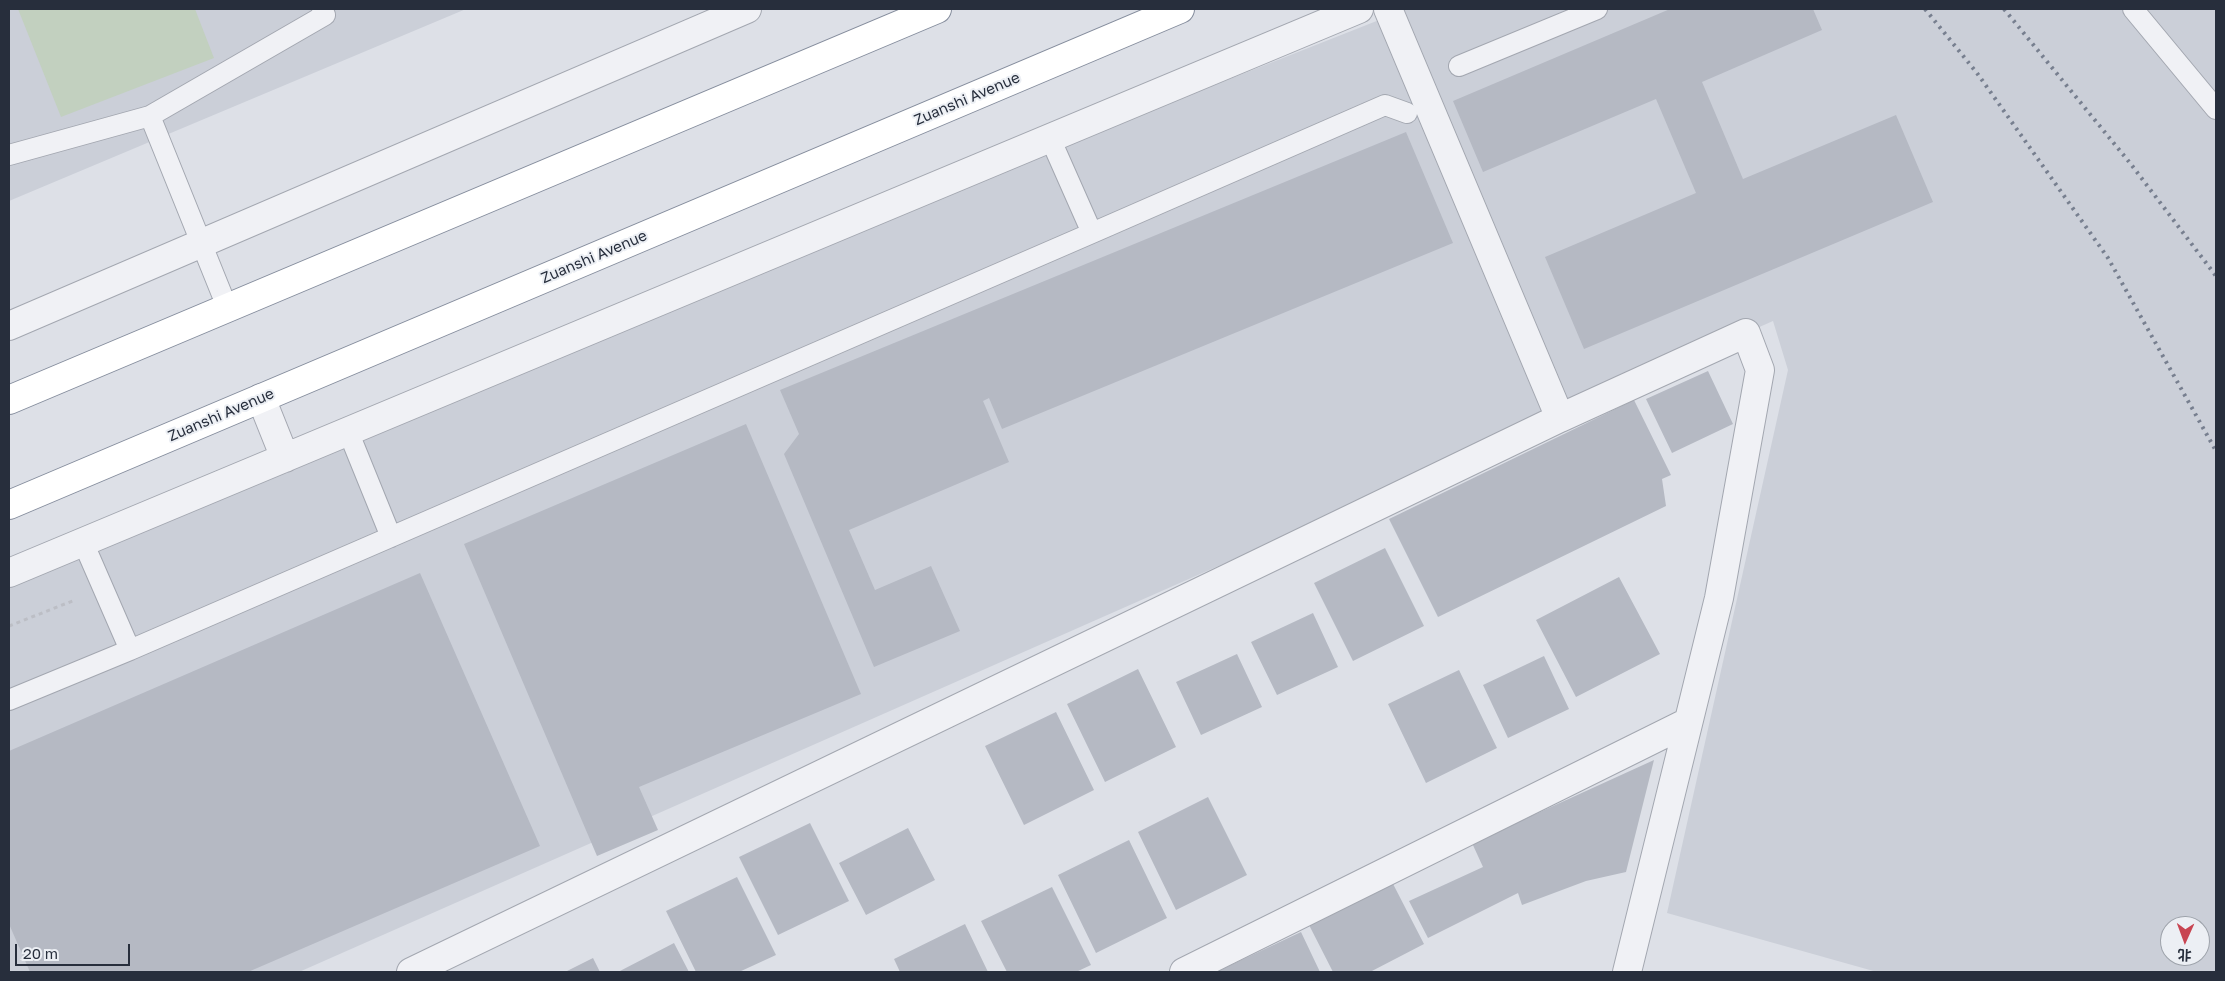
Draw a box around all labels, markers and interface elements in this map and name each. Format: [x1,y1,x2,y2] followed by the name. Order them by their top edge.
[911,69,1023,129] street label: Zuanshi Avenue
[538,227,650,287] street label: Zuanshi Avenue
[165,385,277,445] street label: Zuanshi Avenue
[2160,916,2210,966] north arrow
[18,934,132,966] scale bar
[23,944,58,962] text: 20 m
[2177,947,2192,964] text: 北

